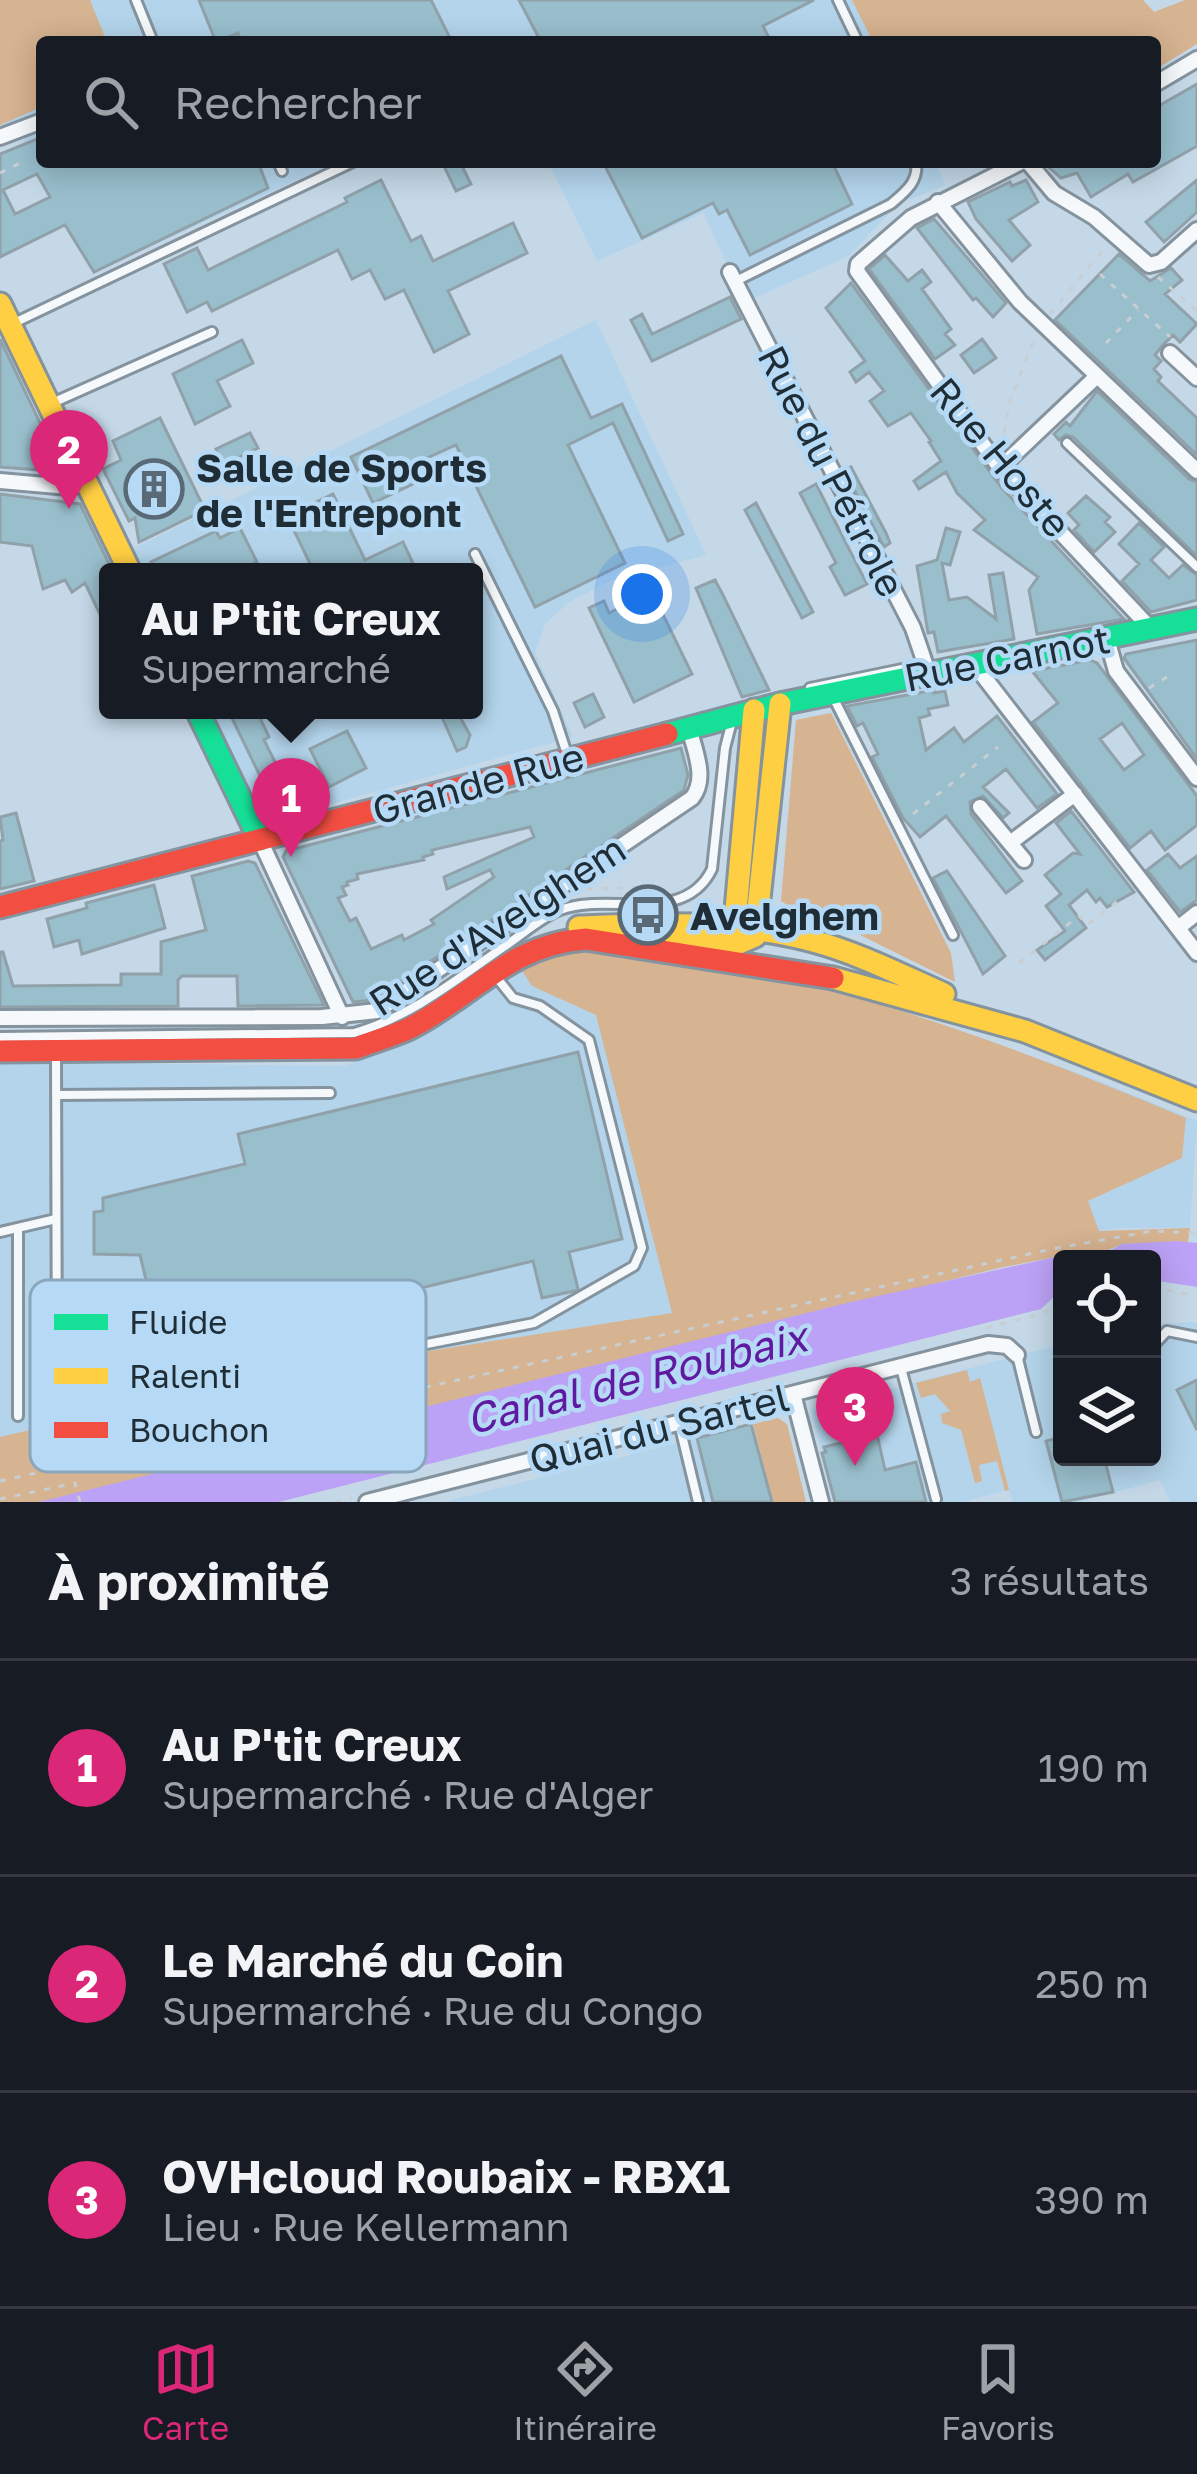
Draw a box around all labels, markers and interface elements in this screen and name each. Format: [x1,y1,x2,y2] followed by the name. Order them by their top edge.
[36,36,1161,168] search box
[78,69,144,135] icon: search
[174,75,422,129] text: Rechercher
[749,338,915,604] street label: Rue du Pétrole
[921,368,1081,546] street label: Rue Hoste
[30,410,108,509] pin: 2
[196,444,487,536] place label: Salle de Sports de l'Entrepont
[123,458,185,520] building icon: Salle de Sports de l'Entrepont
[99,563,483,719] popup
[612,564,672,624] your location
[141,591,441,645] text: Au P'tit Creux
[900,615,1114,701] street label: Rue Carnot
[141,645,391,692] text: Supermarché
[367,732,589,834] street label: Grande Rue
[252,758,330,857] pin: 1
[360,825,634,1025] street label: Rue d'Avelghem
[617,884,679,946] bus stop icon: Avelghem
[690,892,879,939] place label: Avelghem
[1053,1250,1161,1466] map controls
[1053,1250,1161,1358] button: locate
[30,1280,426,1472] legend
[129,1302,227,1341] text: Fluide
[461,1309,816,1443] water label: Canal de Roubaix
[129,1356,241,1395] text: Ralenti
[1053,1358,1161,1466] button: layers
[816,1367,894,1466] pin: 3
[524,1373,794,1483] street label: Quai du Sartel
[129,1410,269,1449] text: Bouchon
[48,1550,330,1611] text: À proximité
[950,1557,1149,1604] text: 3 résultats
[162,1717,462,1771] text: Au P'tit Creux
[77,1744,97,1791] text: 1
[1038,1744,1149,1791] text: 190 m
[162,1771,653,1818] text: Supermarché · Rue d'Alger
[162,1933,564,1987] text: Le Marché du Coin
[75,1960,99,2007] text: 2
[1035,1960,1149,2007] text: 250 m
[162,1987,703,2034] text: Supermarché · Rue du Congo
[162,2149,730,2203] text: OVHcloud Roubaix - RBX1
[75,2176,99,2223] text: 3
[1034,2176,1149,2223] text: 390 m
[162,2203,569,2250] text: Lieu · Rue Kellermann
[142,2336,229,2447] tab: Carte
[513,2336,657,2447] tab: Itinéraire
[941,2336,1055,2447] tab: Favoris

